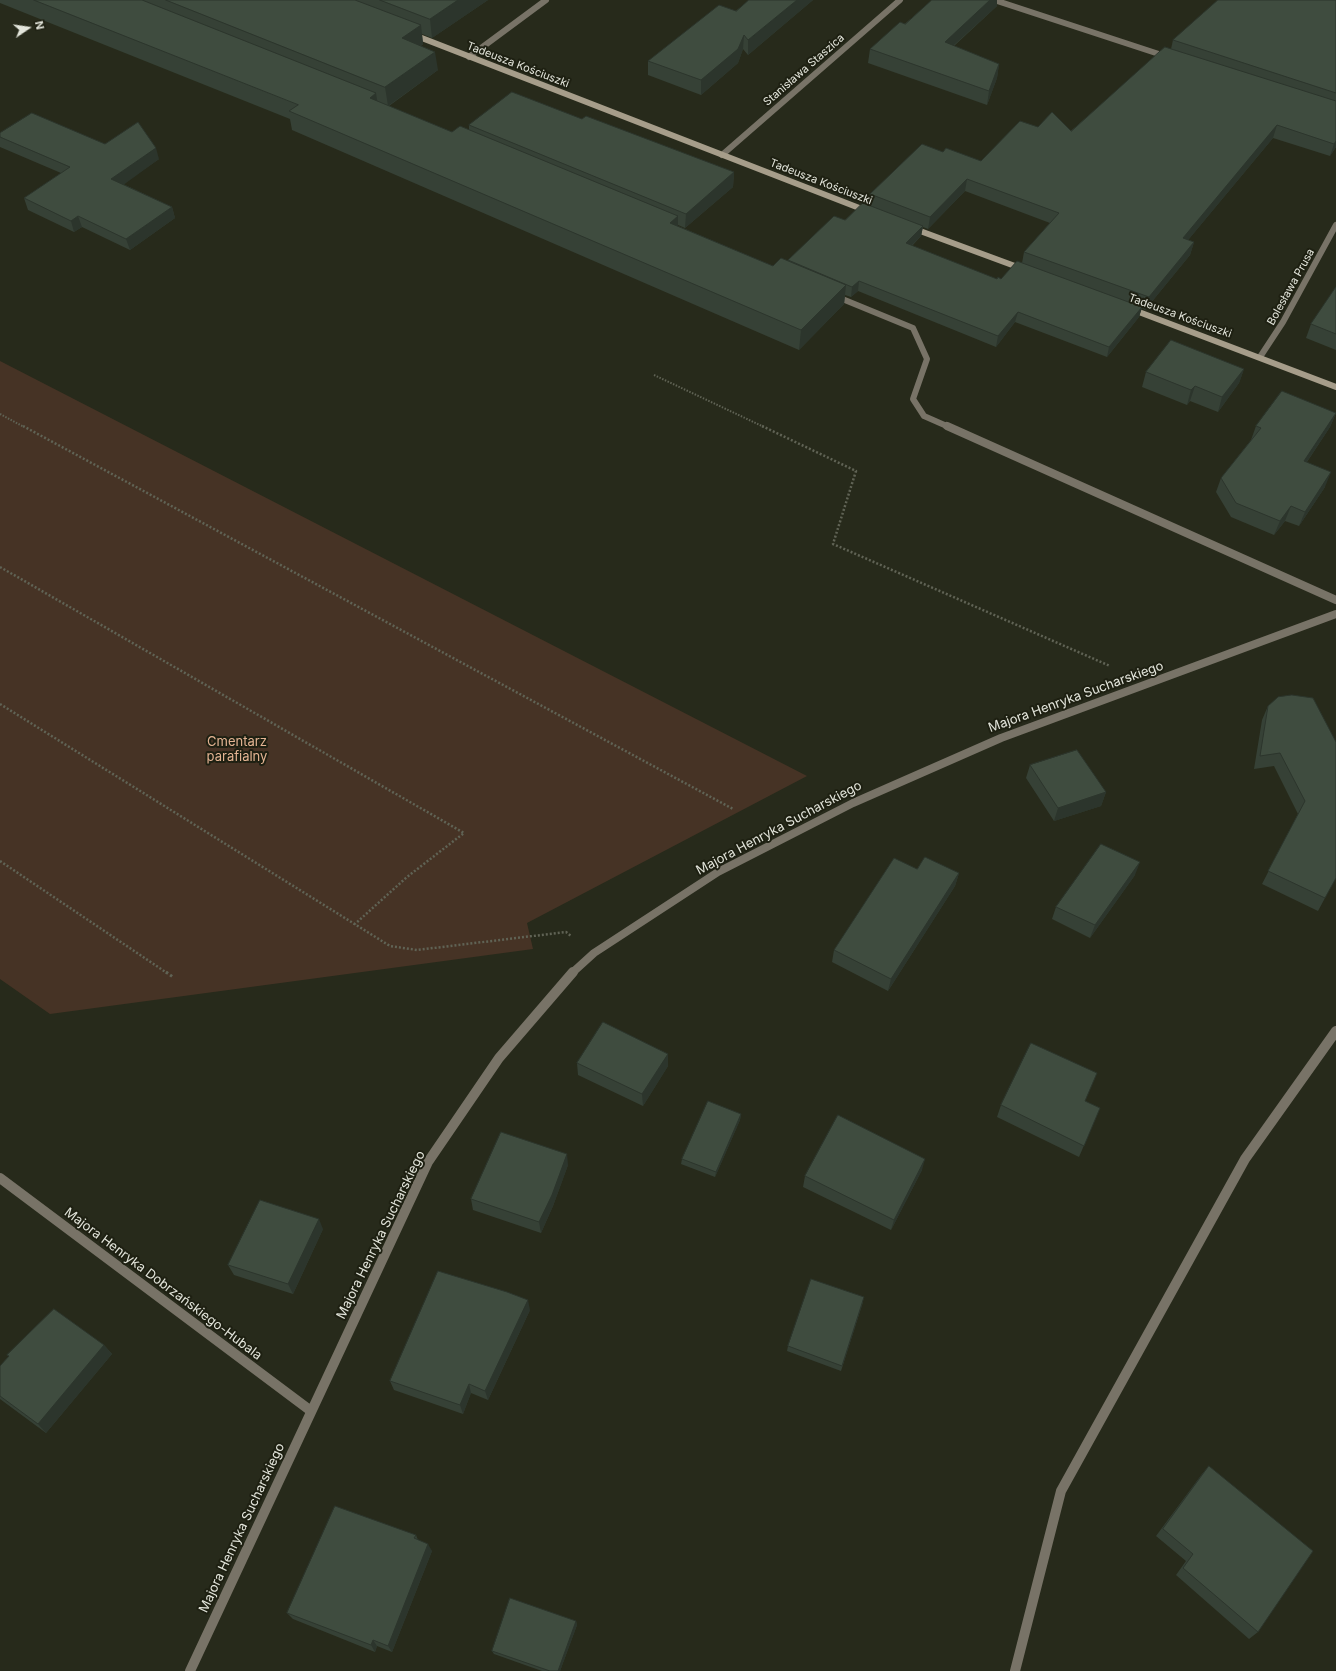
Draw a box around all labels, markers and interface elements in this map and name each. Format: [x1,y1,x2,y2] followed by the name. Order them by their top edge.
[8,8,48,48] north arrow
[32,20,47,31] text: N
[761,31,847,109] street label: Stanisława Staszica
[465,39,571,91] street label: Tadeusza Kościuszki
[768,156,874,208] street label: Tadeusza Kościuszki
[1265,246,1317,328] street label: Bolesława Prusa
[1127,291,1233,341] street label: Tadeusza Kościuszki
[986,658,1166,736] street label: Majora Henryka Sucharskiego
[207,734,267,765] park label: Cmentarz parafialny
[694,778,864,878] street label: Majora Henryka Sucharskiego
[333,1148,429,1322] street label: Majora Henryka Sucharskiego
[61,1205,265,1363] street label: Majora Henryka Dobrzańskiego-Hubala
[196,1441,288,1615] street label: Majora Henryka Sucharskiego

